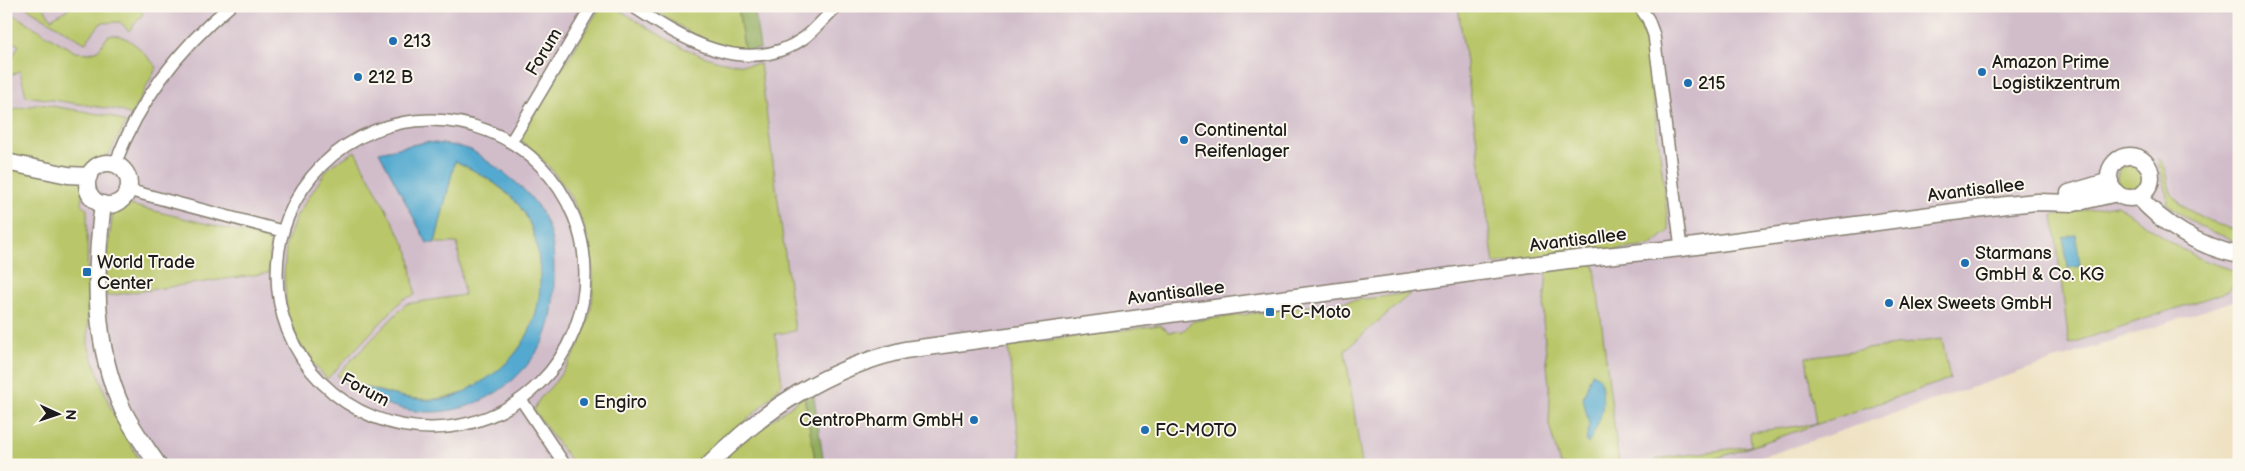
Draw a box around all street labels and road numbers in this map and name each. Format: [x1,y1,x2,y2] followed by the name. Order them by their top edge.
[522,24,566,80] street label: Forum
[1926,174,2026,206] street label: Avantisallee
[1528,224,1628,256] street label: Avantisallee
[1126,277,1226,309] street label: Avantisallee
[337,369,393,411] street label: Forum

